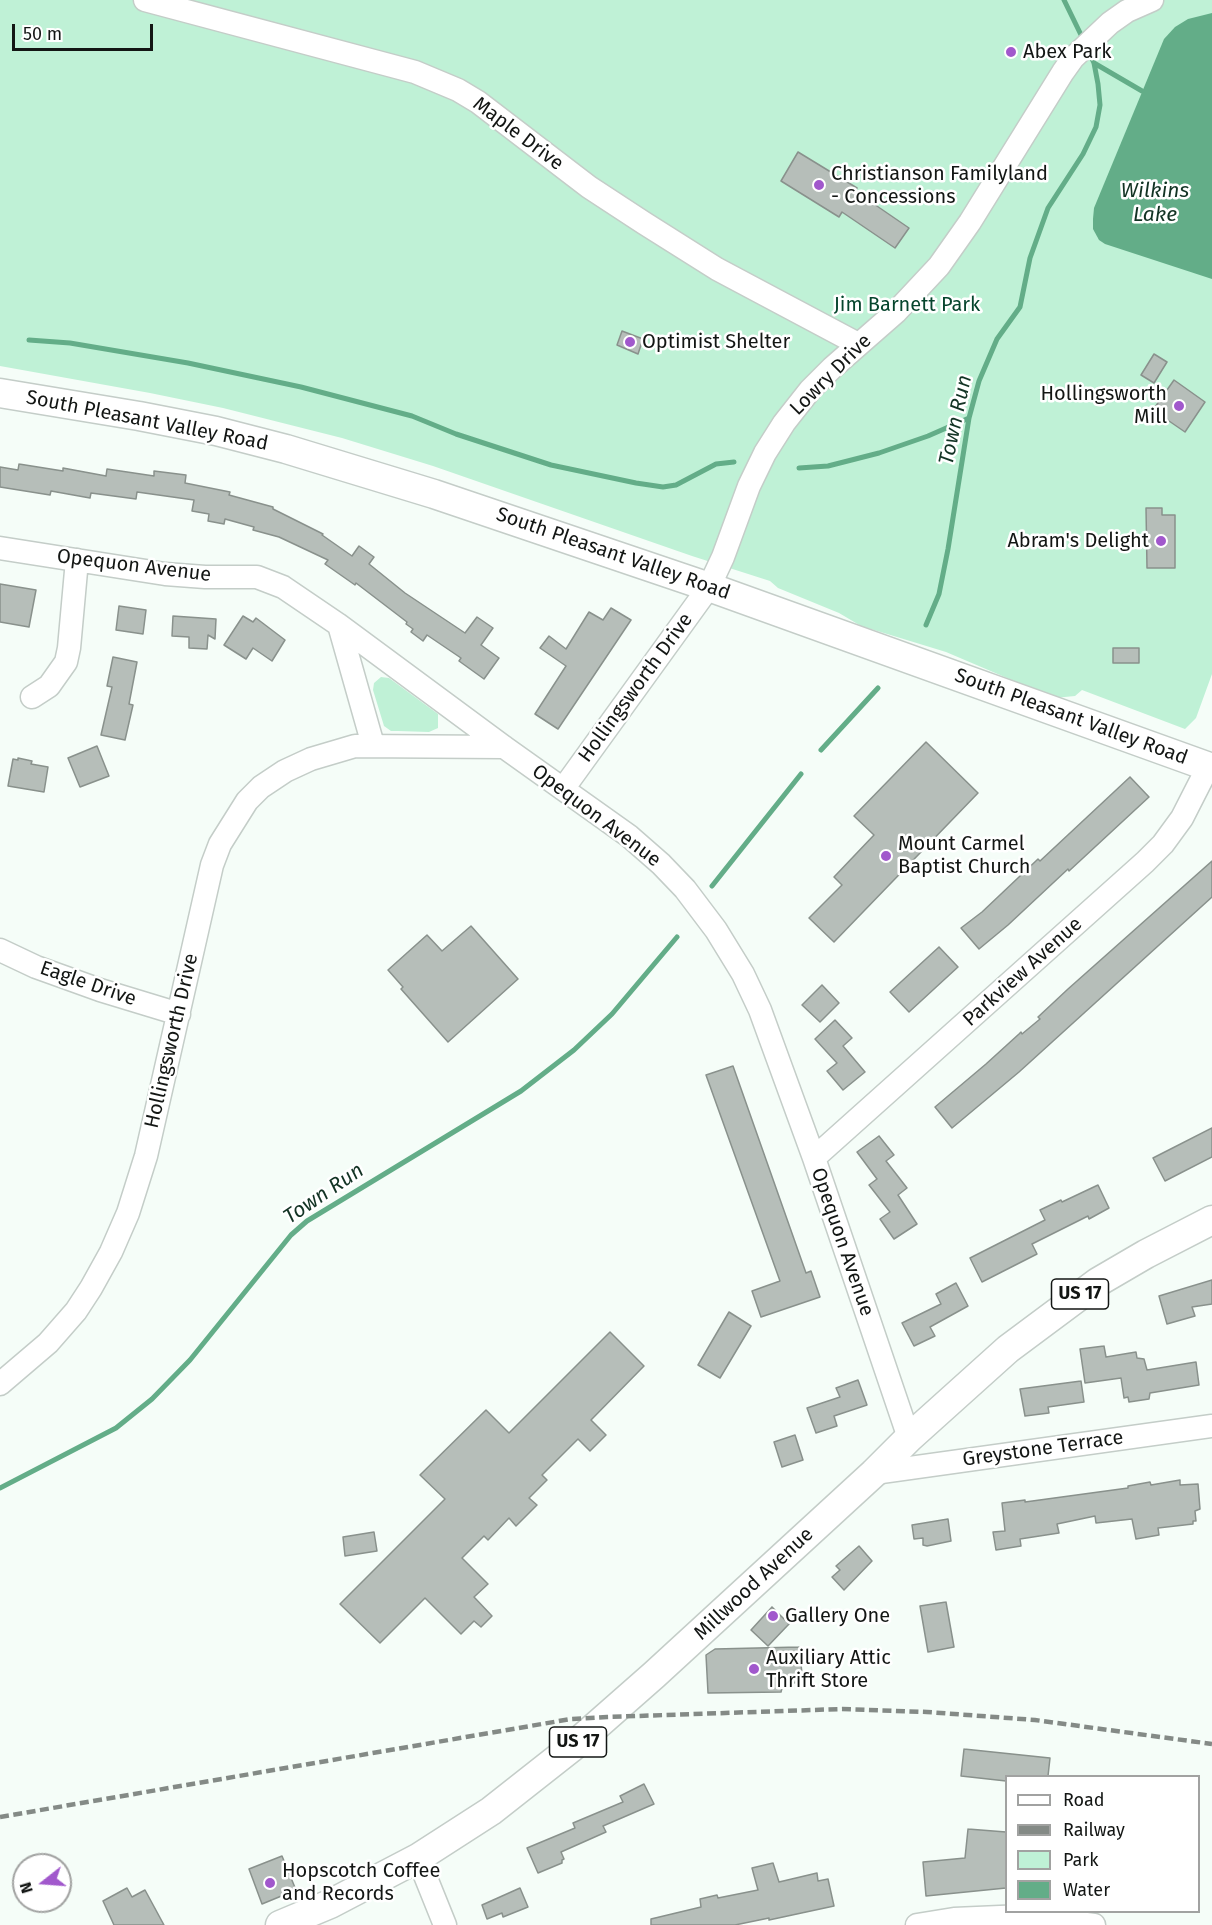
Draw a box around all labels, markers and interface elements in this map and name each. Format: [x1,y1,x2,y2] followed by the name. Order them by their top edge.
[15,12,156,50] scale bar
[23,23,62,45] text: 50 m
[1023,40,1111,64] place label: Abex Park
[1004,45,1018,59] marker: Abex Park
[468,92,568,176] street label: Maple Drive
[831,162,1048,209] place label: Christianson Familyland - Concessions
[812,178,826,192] marker: Christianson Familyland - Concessions
[1121,178,1189,228] water label: Wilkins Lake
[834,293,980,317] park label: Jim Barnett Park
[785,329,877,421] street label: Lowry Drive
[642,330,790,354] place label: Optimist Shelter
[623,335,637,349] marker: Optimist Shelter
[934,373,978,467] water label: Town Run
[1041,382,1167,429] place label: Hollingsworth Mill
[24,386,270,456] street label: South Pleasant Valley Road
[1172,399,1186,413] marker: Hollingsworth Mill
[493,503,733,605] street label: South Pleasant Valley Road
[1007,529,1149,553] place label: Abram's Delight
[1154,534,1168,548] marker: Abram's Delight
[55,545,213,587] street label: Opequon Avenue
[574,609,698,767] street label: Hollingsworth Drive
[951,664,1191,770] street label: South Pleasant Valley Road
[527,760,665,872] street label: Opequon Avenue
[898,832,1030,879] place label: Mount Carmel Baptist Church
[879,849,893,863] marker: Mount Carmel Baptist Church
[959,912,1087,1032] street label: Parkview Avenue
[140,951,204,1131] street label: Hollingsworth Drive
[37,956,139,1012] street label: Eagle Drive
[279,1158,369,1230] water label: Town Run
[805,1165,879,1319] street label: Opequon Avenue
[1052,1279,1108,1309] road number: US 17
[961,1426,1125,1472] street label: Greystone Terrace
[689,1523,819,1645] street label: Millwood Avenue
[785,1604,890,1628] place label: Gallery One
[766,1609,780,1623] marker: Gallery One
[766,1646,891,1693] place label: Auxiliary Attic Thrift Store
[747,1662,761,1676] marker: Auxiliary Attic Thrift Store
[550,1727,606,1757] road number: US 17
[1005,1775,1200,1913] legend
[1063,1789,1105,1811] text: Road
[1063,1819,1125,1841] text: Railway
[1063,1849,1098,1871] text: Park
[12,1853,72,1913] north arrow
[282,1859,440,1906] place label: Hopscotch Coffee and Records
[263,1876,277,1890] marker: Hopscotch Coffee and Records
[1063,1879,1110,1901] text: Water
[16,1880,37,1896] text: N

